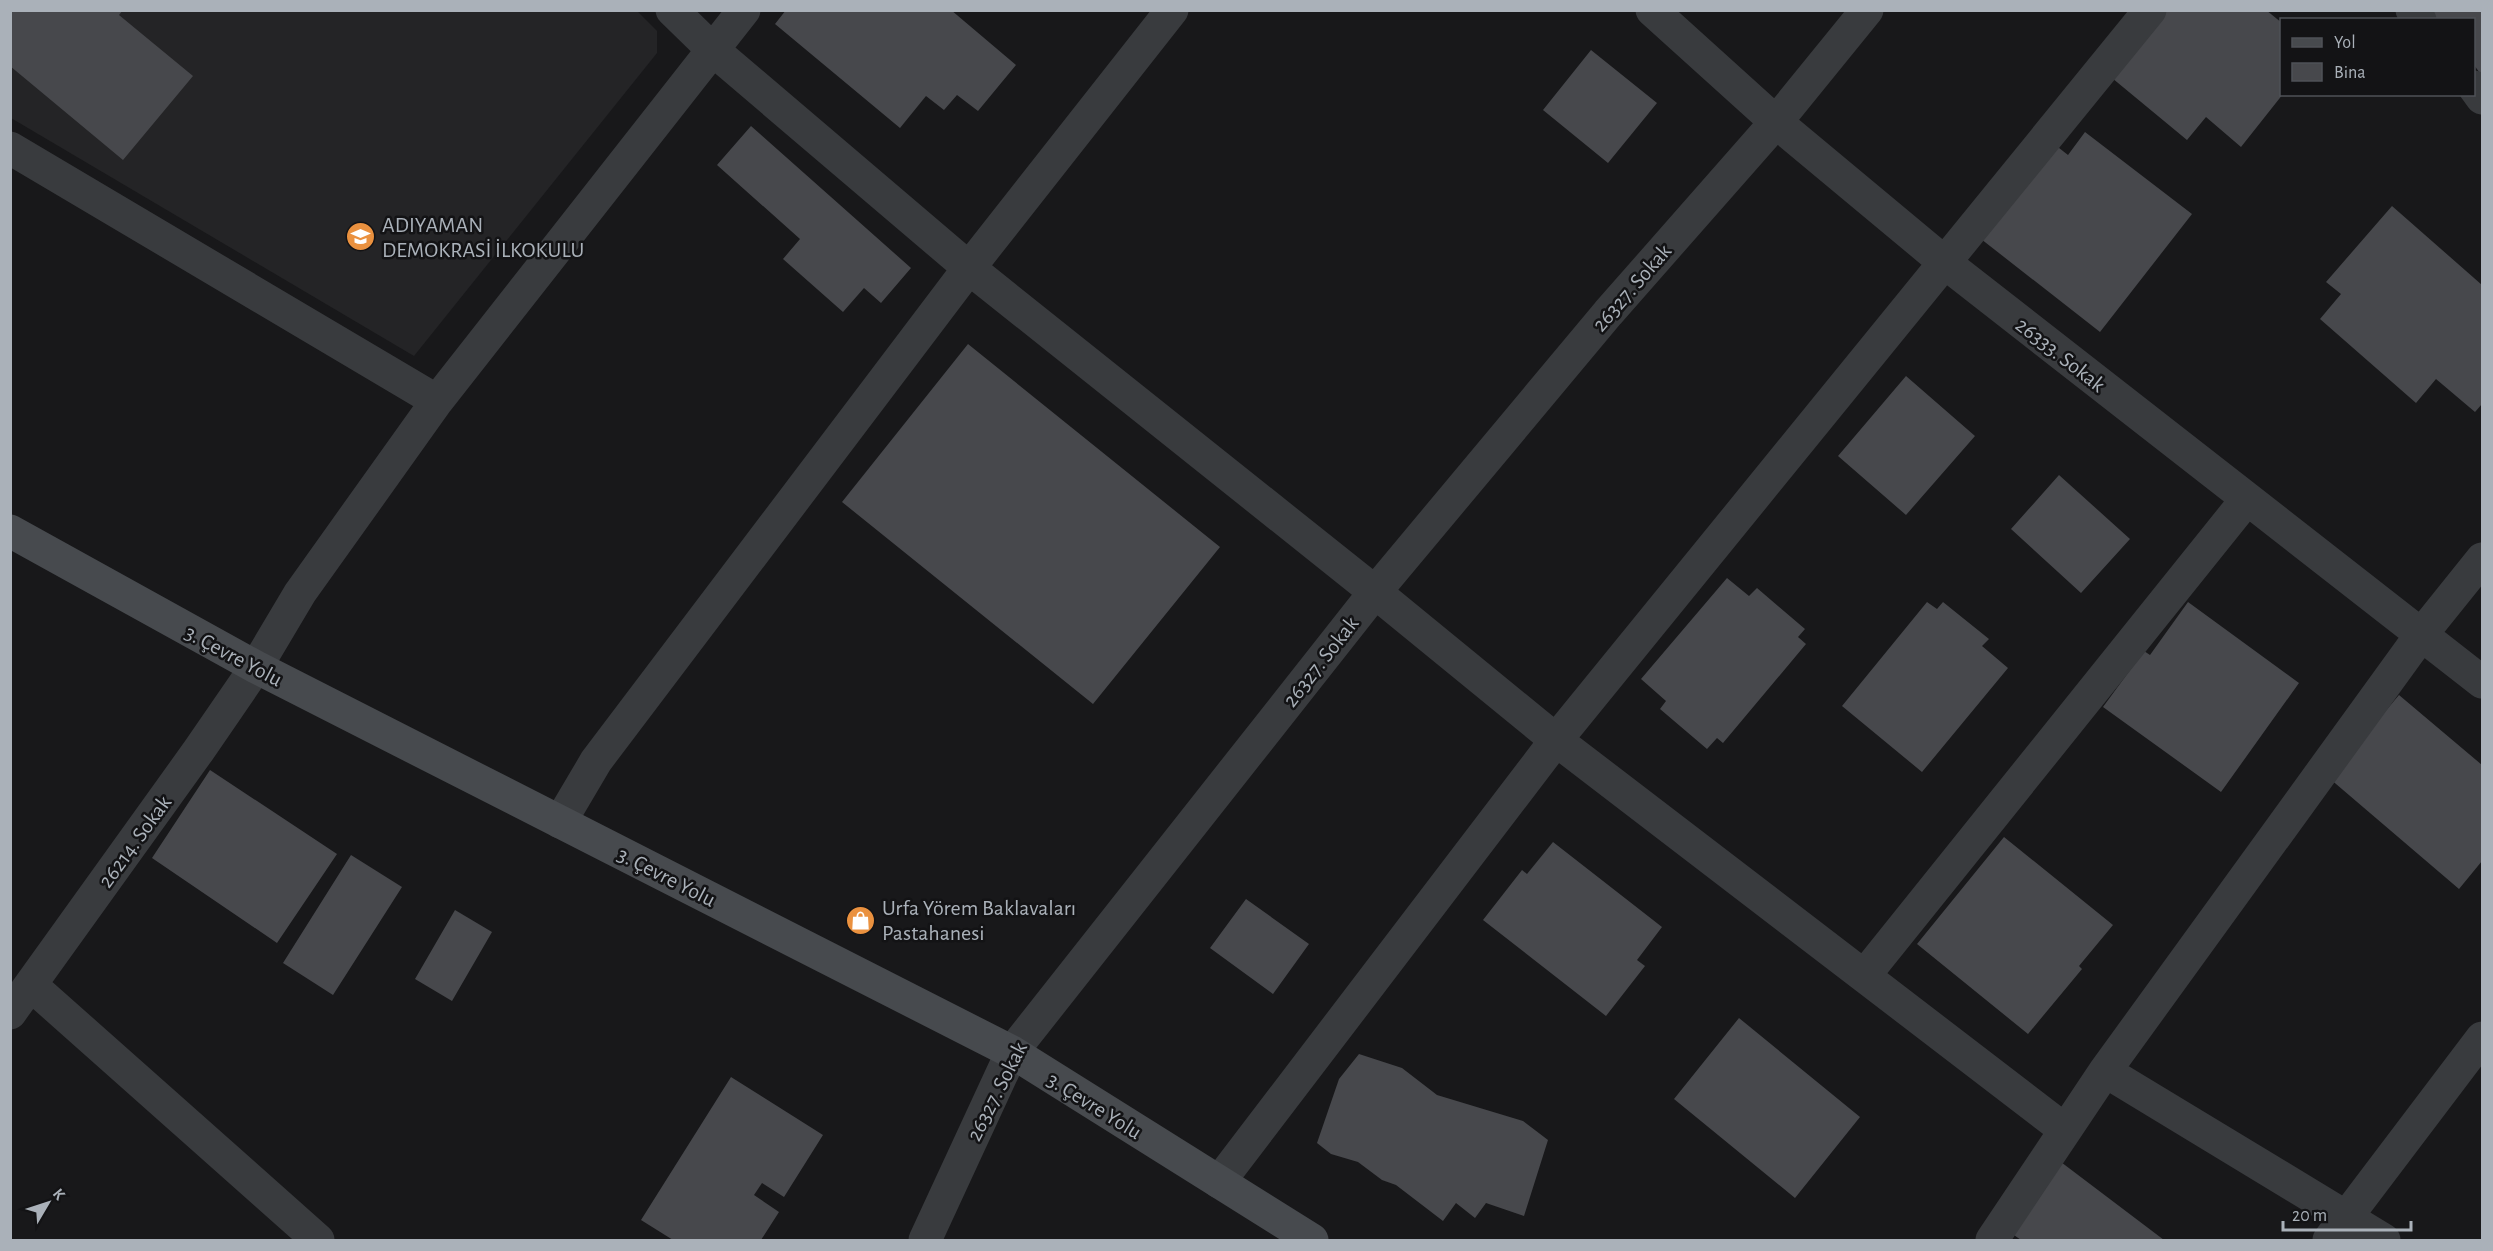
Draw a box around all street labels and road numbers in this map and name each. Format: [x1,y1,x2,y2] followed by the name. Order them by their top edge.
[1588,240,1675,336] street label: 26327. Sokak
[2012,313,2109,396] street label: 26333. Sokak
[1279,612,1363,711] street label: 26327. Sokak
[181,621,286,691] street label: 3. Çevre Yolu
[94,792,175,892] street label: 26214. Sokak
[614,843,719,911] street label: 3. Çevre Yolu
[963,1038,1031,1144] street label: 26327. Sokak
[1043,1068,1146,1143] street label: 3. Çevre Yolu

